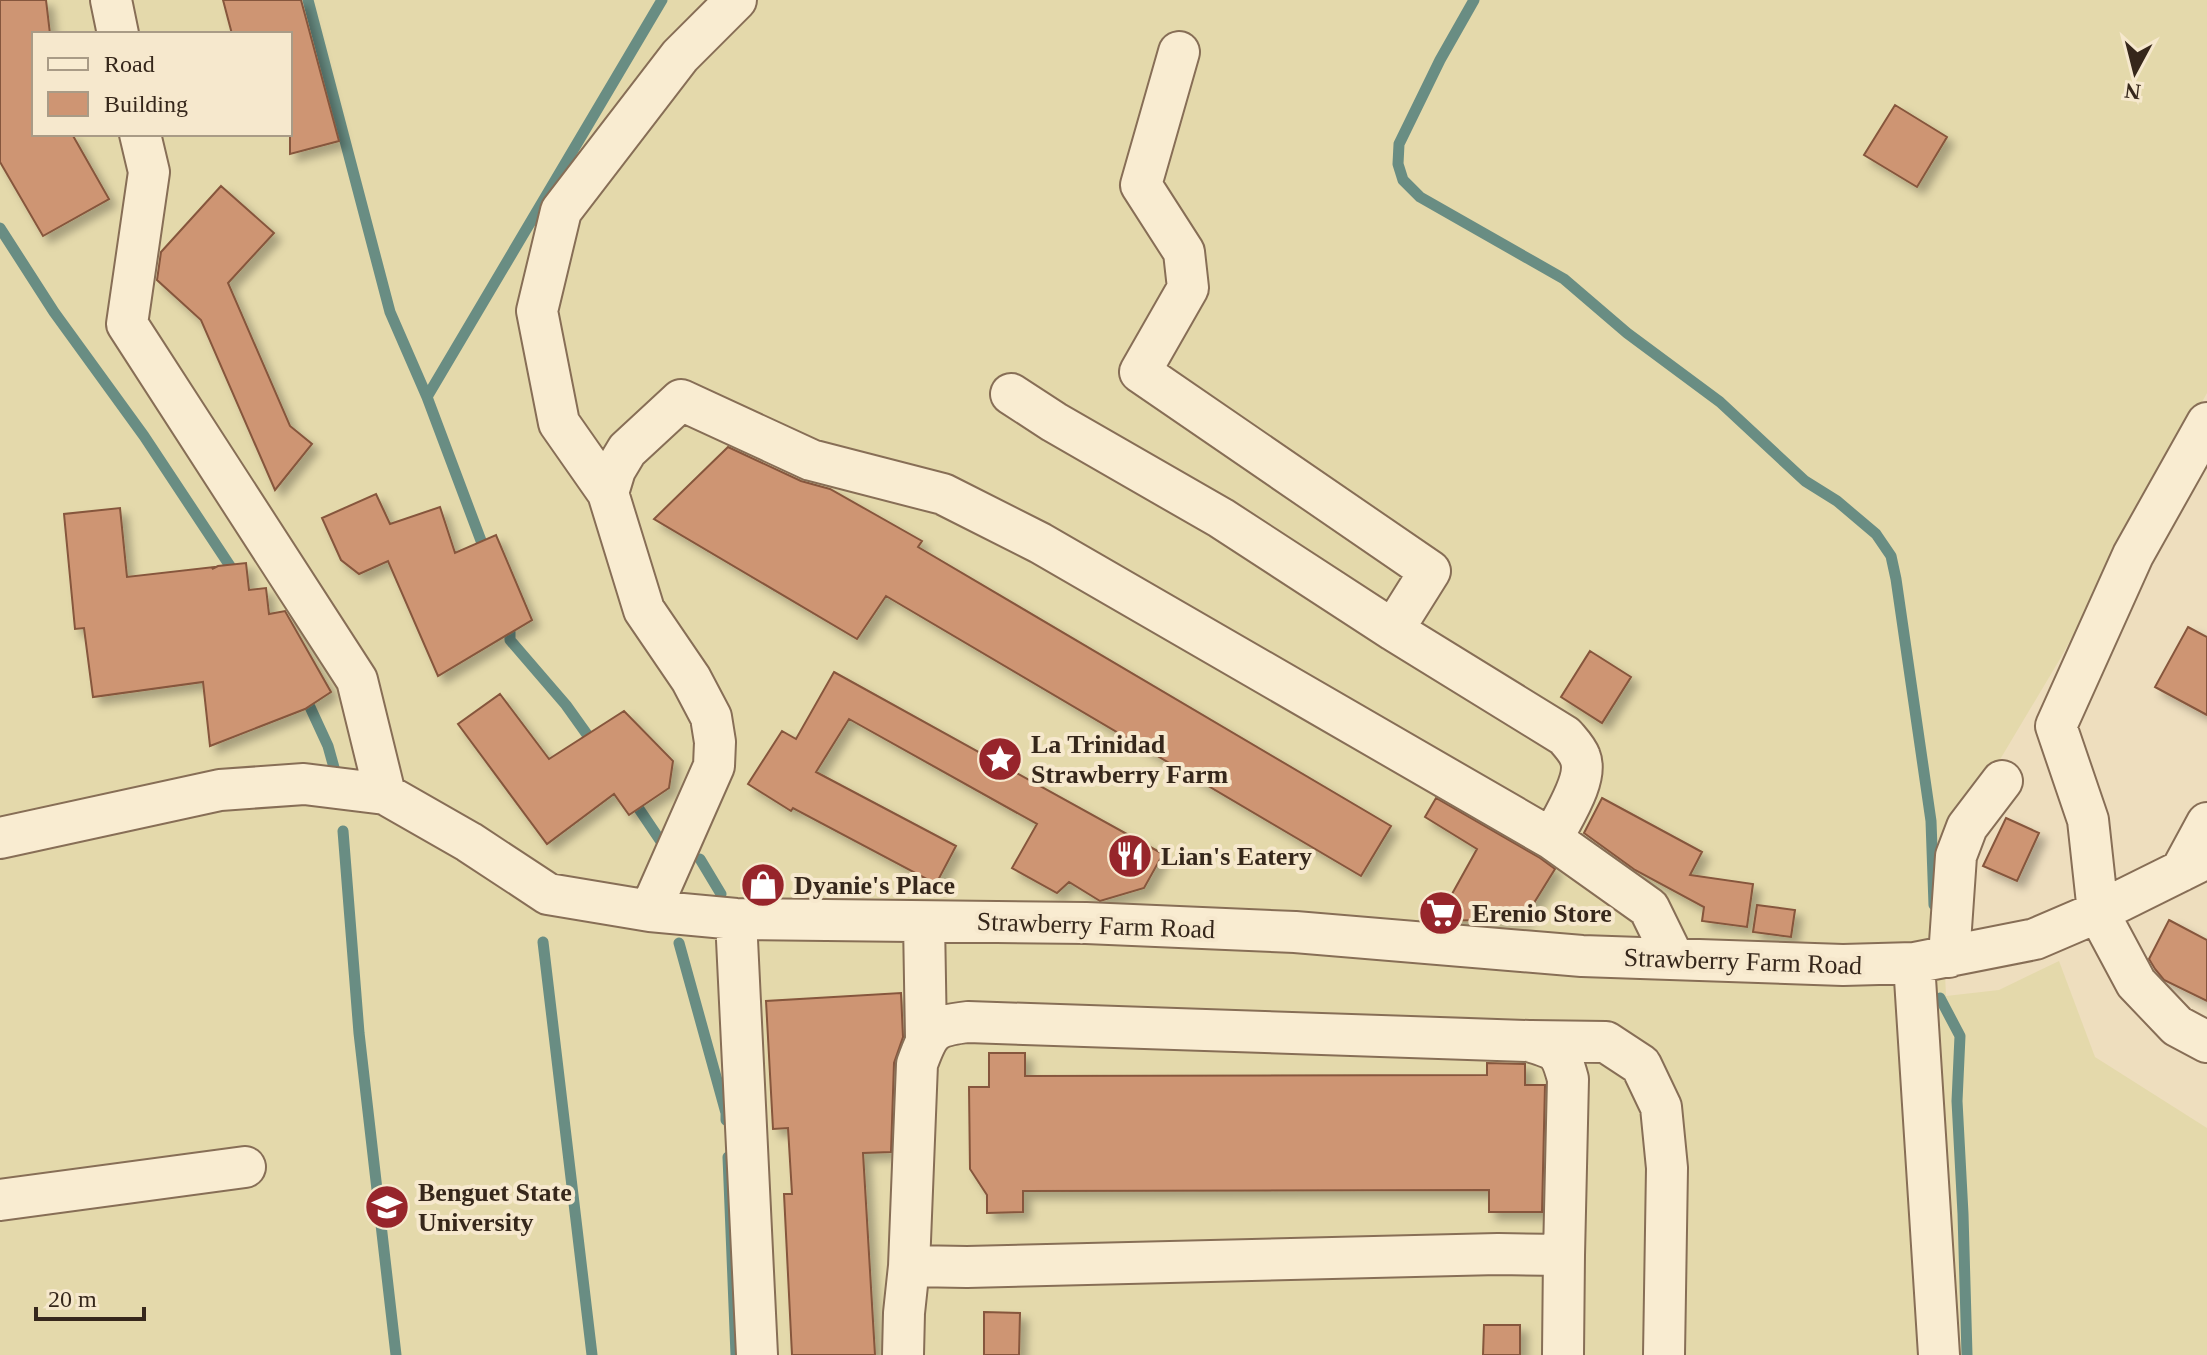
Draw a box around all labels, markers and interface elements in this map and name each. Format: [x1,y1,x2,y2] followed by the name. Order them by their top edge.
[32,32,292,136] legend
[2095,32,2175,112] north arrow
[104,51,155,77] text: Road
[2123,78,2142,105] text: N
[104,91,188,117] text: Building
[1031,730,1228,789] place label: La Trinidad Strawberry Farm
[976,735,1024,783] place icon: La Trinidad Strawberry Farm
[1106,832,1154,880] restaurant icon: Lian's Eatery
[1161,842,1312,871] place label: Lian's Eatery
[739,861,787,909] shop icon: Dyanie's Place
[794,871,955,900] place label: Dyanie's Place
[1417,889,1465,937] supermarket icon: Erenio Store
[1472,899,1612,928] place label: Erenio Store
[976,907,1216,944] street label: Strawberry Farm Road
[1623,943,1863,980] street label: Strawberry Farm Road
[418,1178,572,1237] place label: Benguet State University
[363,1183,411,1231] school or university icon: Benguet State University
[36,1271,144,1321] scale bar
[48,1286,97,1312] text: 20 m

